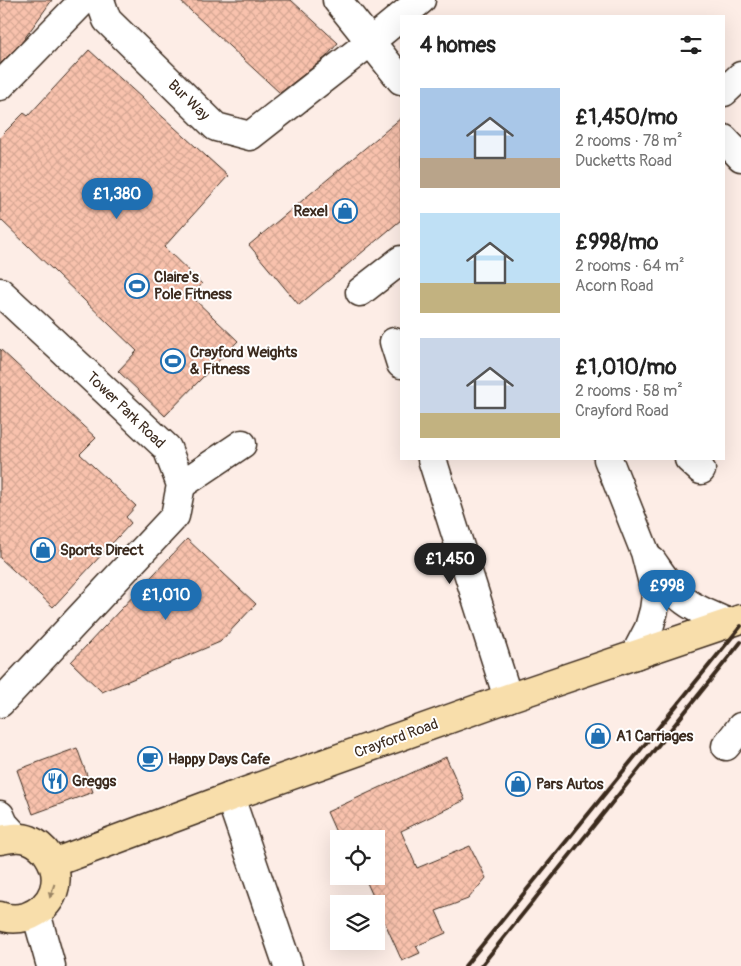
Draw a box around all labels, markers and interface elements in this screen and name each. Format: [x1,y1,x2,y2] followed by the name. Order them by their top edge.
[677,31,705,59] icon: filters
[420,32,496,59] text: 4 homes
[164,76,214,125] street label: Bur Way
[575,104,677,131] text: £1,450/mo
[460,108,520,168] icon: home
[575,131,682,151] text: 2 rooms · 78 m²
[575,151,672,171] text: Ducketts Road
[76,178,158,220] pin: £1,380
[93,184,141,204] text: £1,380
[332,198,358,224] shop icon: Rexel
[293,202,328,221] place label: Rexel
[575,229,658,256] text: £998/mo
[460,233,520,293] icon: home
[575,256,685,276] text: 2 rooms · 64 m²
[154,268,232,304] place label: Claire's Pole Fitness
[124,273,150,299] sports icon: Claire's Pole Fitness
[575,276,653,296] text: Acorn Road
[190,343,298,379] place label: Crayford Weights & Fitness
[160,348,186,374] sports icon: Crayford Weights & Fitness
[575,354,676,381] text: £1,010/mo
[460,358,520,418] icon: home
[82,368,169,453] street label: Tower Park Road
[575,381,683,401] text: 2 rooms · 58 m²
[575,401,669,421] text: Crayford Road
[30,537,56,563] shop icon: Sports Direct
[60,541,144,560] place label: Sports Direct
[409,542,491,585] pin: £1,450
[425,549,475,569] text: £1,450
[637,570,697,612] pin: £998
[650,576,684,596] text: £998
[125,578,207,621] pin: £1,010
[142,585,190,605] text: £1,010
[352,714,441,762] street label: Crayford Road
[585,723,611,749] shop icon: A1 Carriages
[616,727,693,746] place label: A1 Carriages
[137,746,163,772] cafe icon: Happy Days Cafe
[168,750,270,769] place label: Happy Days Cafe
[42,768,68,794] restaurant icon: Greggs
[505,771,531,797] shop icon: Pars Autos
[72,772,116,791] place label: Greggs
[536,775,604,794] place label: Pars Autos
[330,830,385,950] map controls
[330,830,385,885] button: locate
[48,884,56,899] one-way arrow
[330,895,385,950] button: layers

